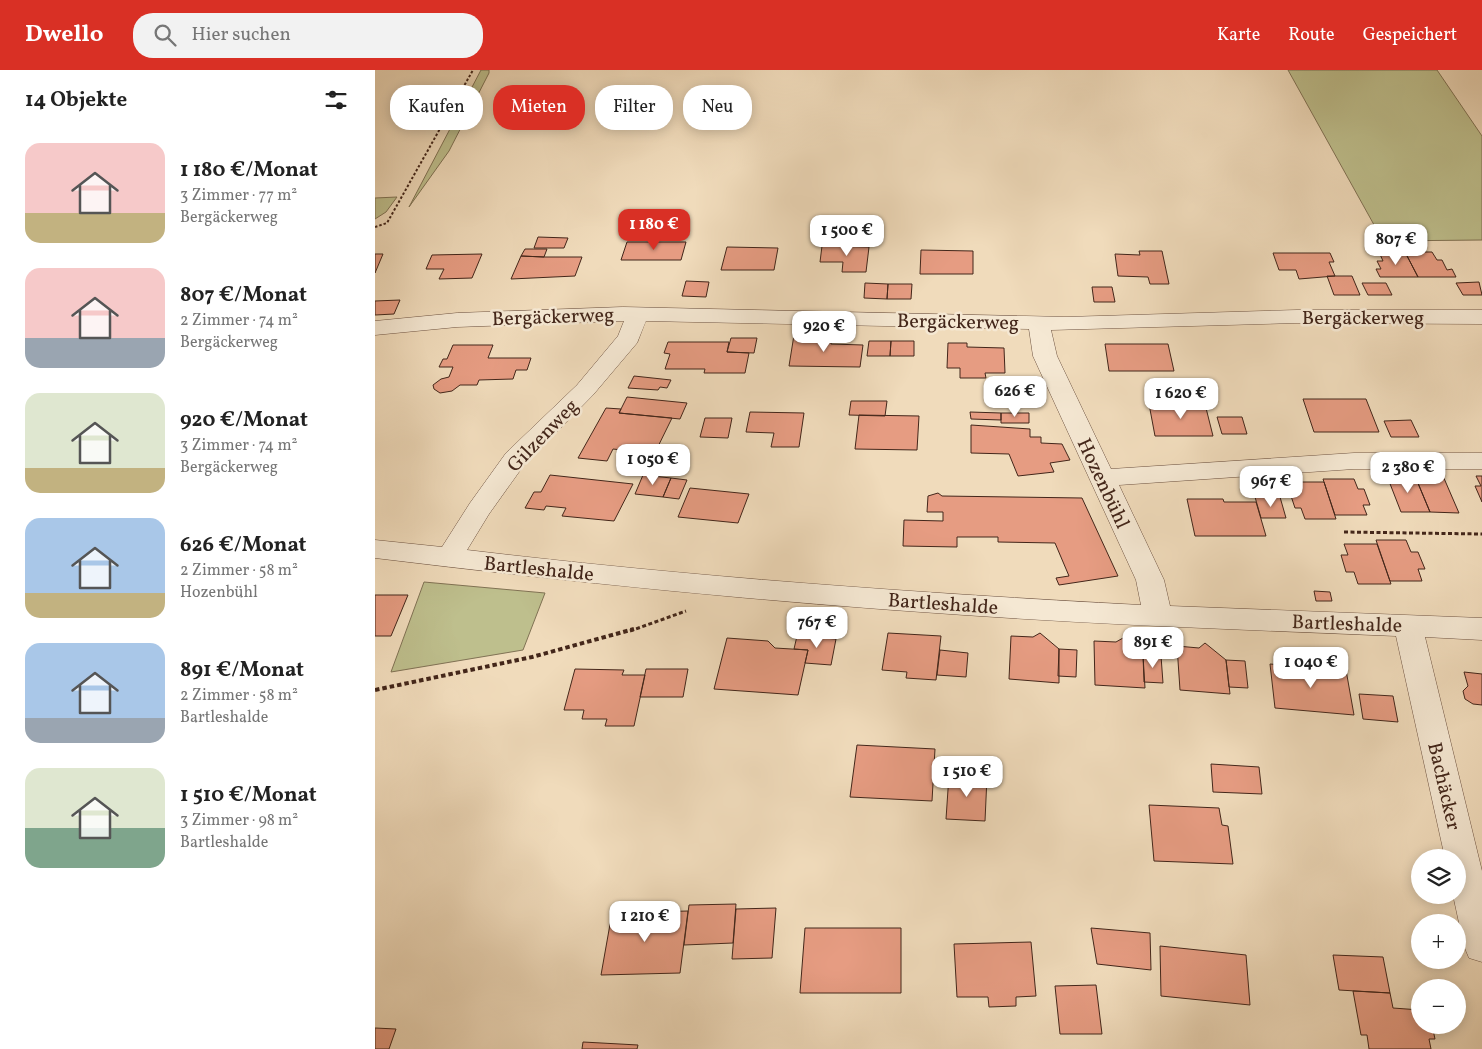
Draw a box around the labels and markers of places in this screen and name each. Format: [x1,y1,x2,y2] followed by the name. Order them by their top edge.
[608,208,700,251] pin: 1 180 €
[801,214,893,257] pin: 1 500 €
[1361,224,1431,266] pin: 807 €
[789,310,859,353] pin: 920 €
[980,376,1050,418] pin: 626 €
[1135,378,1227,420] pin: 1 620 €
[607,444,699,486] pin: 1 050 €
[1362,452,1454,494] pin: 2 380 €
[1236,466,1306,508] pin: 967 €
[782,606,852,649] pin: 767 €
[1118,626,1188,669] pin: 891 €
[1265,646,1357,689] pin: 1 040 €
[921,756,1013,798] pin: 1 510 €
[599,900,691,943] pin: 1 210 €

